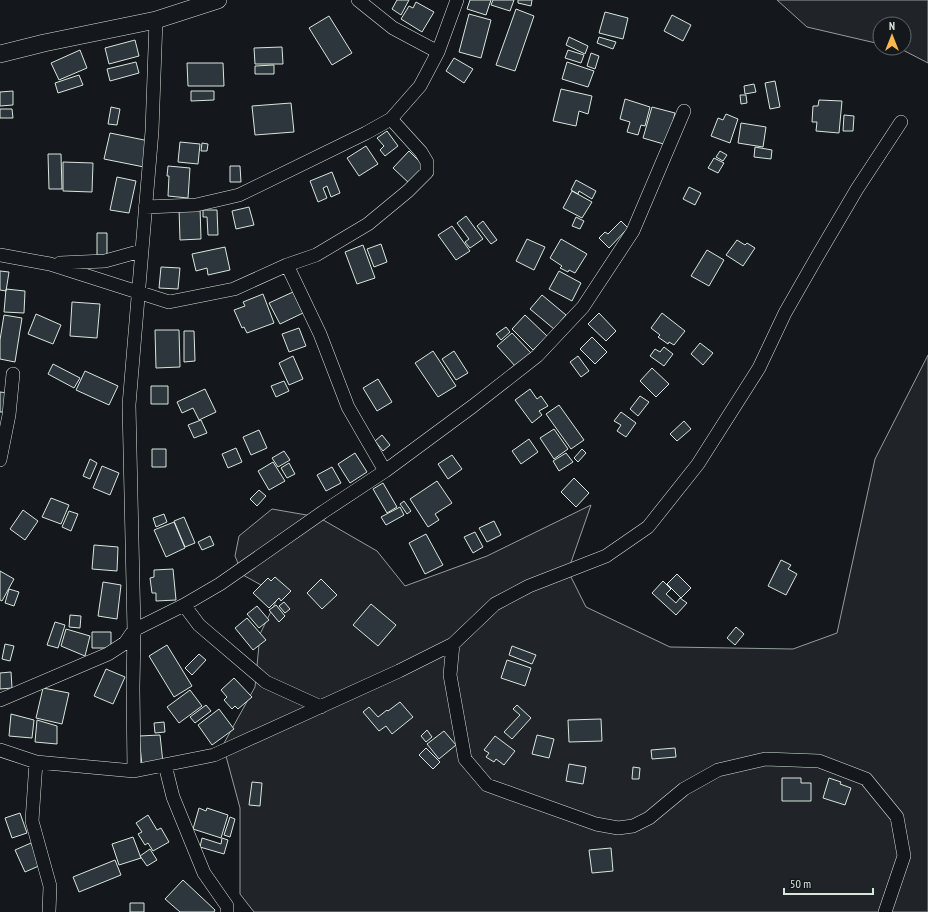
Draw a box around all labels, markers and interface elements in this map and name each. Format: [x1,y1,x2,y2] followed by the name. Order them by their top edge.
[872,16,912,56] north arrow
[889,19,895,33] text: N
[784,870,873,896] scale bar
[790,876,811,891] text: 50 m

